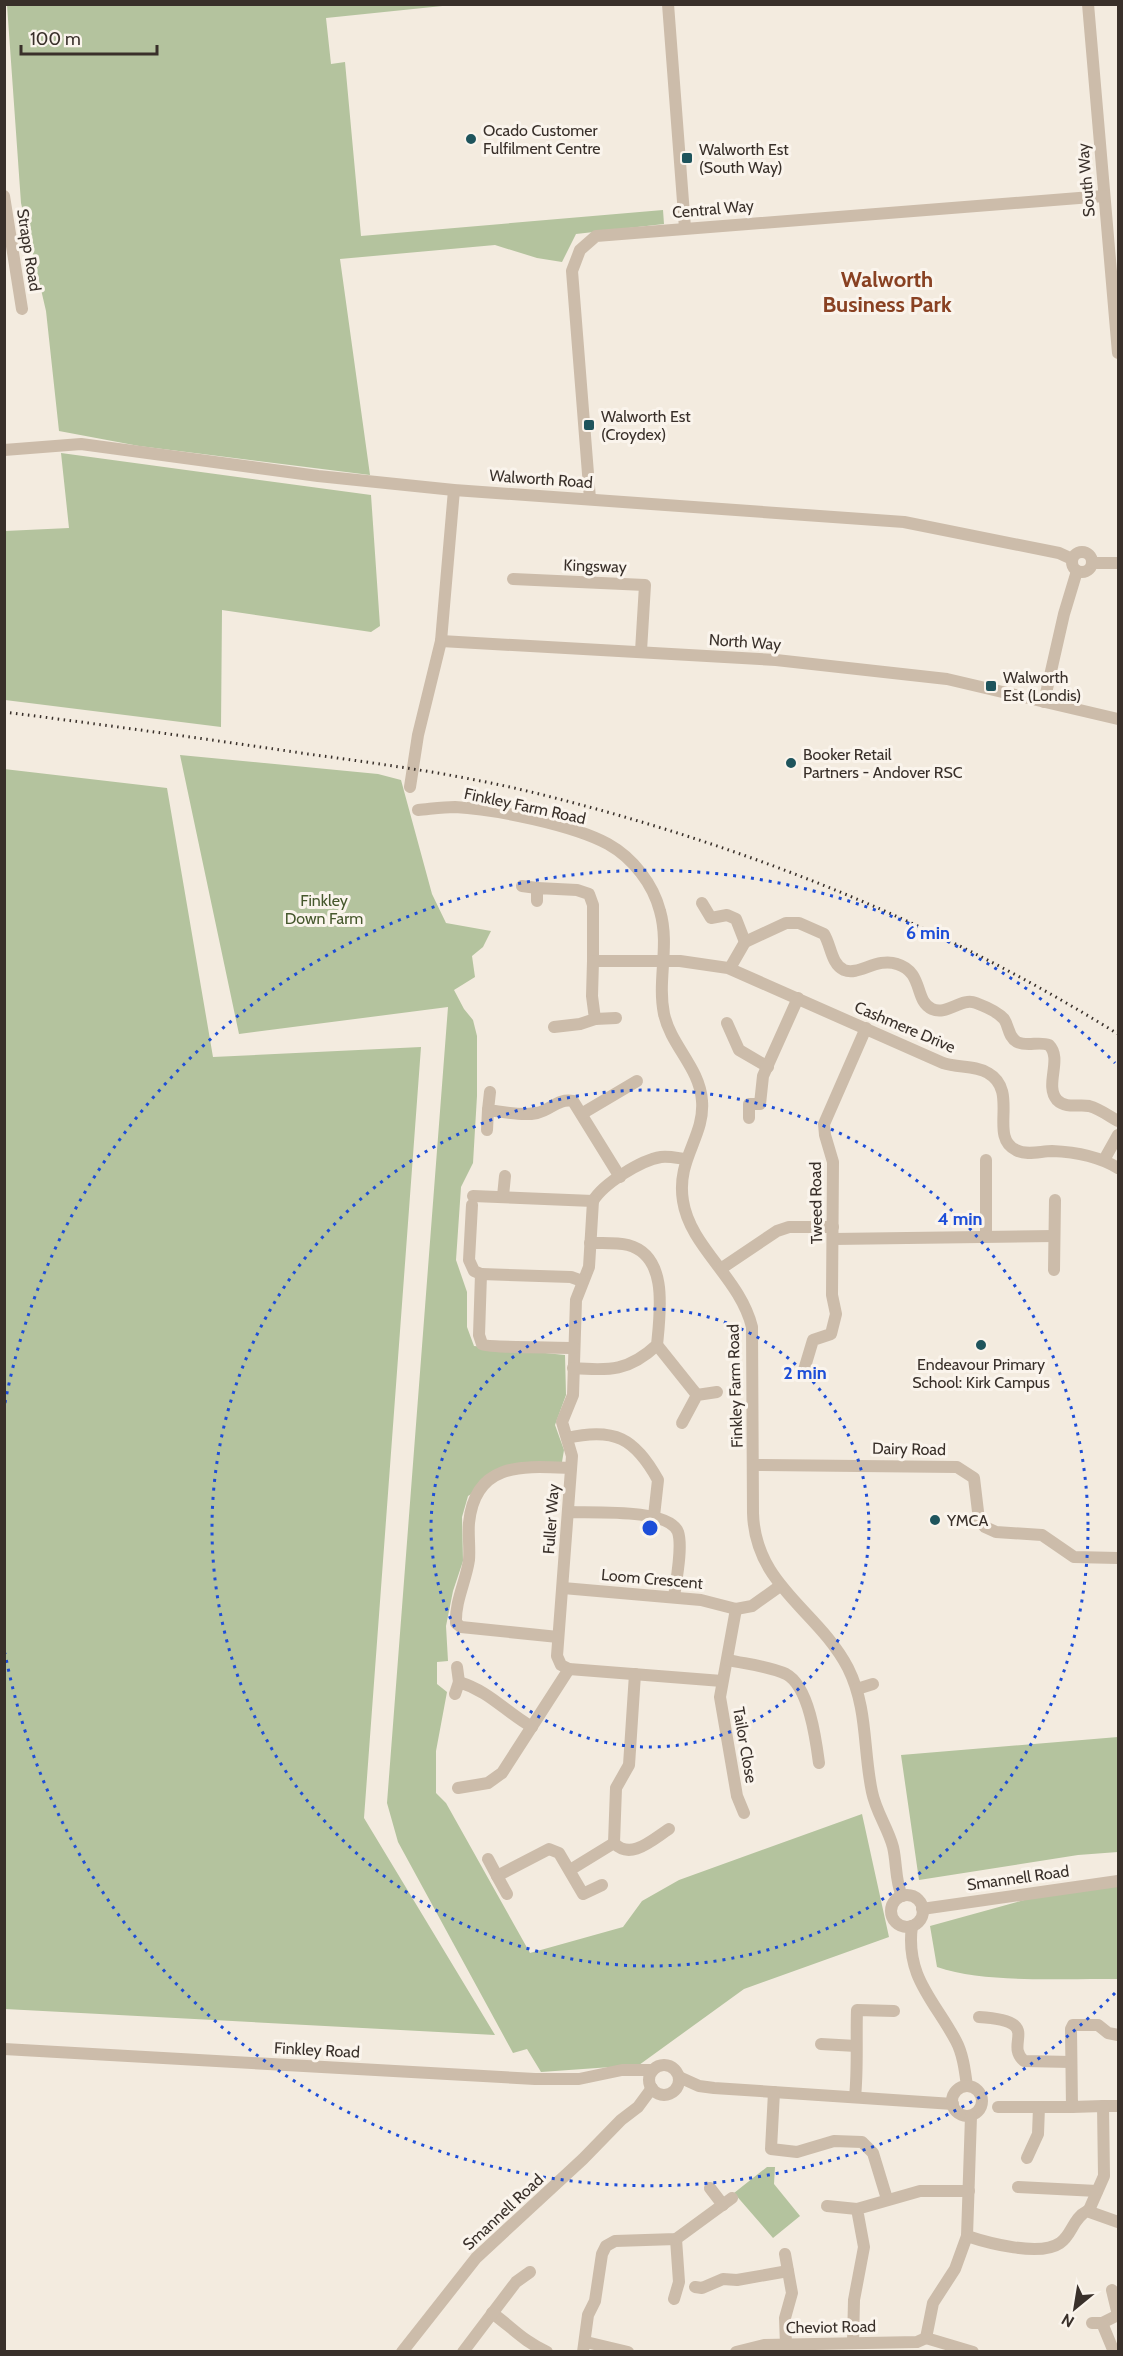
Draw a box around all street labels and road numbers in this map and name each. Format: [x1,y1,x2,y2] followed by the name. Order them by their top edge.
[1073,142,1099,218] street label: South Way
[671,196,755,222] street label: Central Way
[13,207,45,293] street label: Strapp Road
[489,466,593,492] street label: Walworth Road
[563,555,627,577] street label: Kingsway
[708,630,782,654] street label: North Way
[462,784,588,828] street label: Finkley Farm Road
[852,997,958,1057] street label: Cashmere Drive
[806,1162,826,1244] street label: Tweed Road
[723,1324,747,1448] street label: Finkley Farm Road
[872,1439,946,1459] street label: Dairy Road
[539,1483,563,1555] street label: Fuller Way
[600,1565,704,1593] street label: Loom Crescent
[729,1705,761,1785] street label: Tailor Close
[966,1861,1070,1895] street label: Smannell Road
[274,2038,360,2062] street label: Finkley Road
[459,2170,547,2254] street label: Smannell Road
[786,2317,876,2337] street label: Cheviot Road

